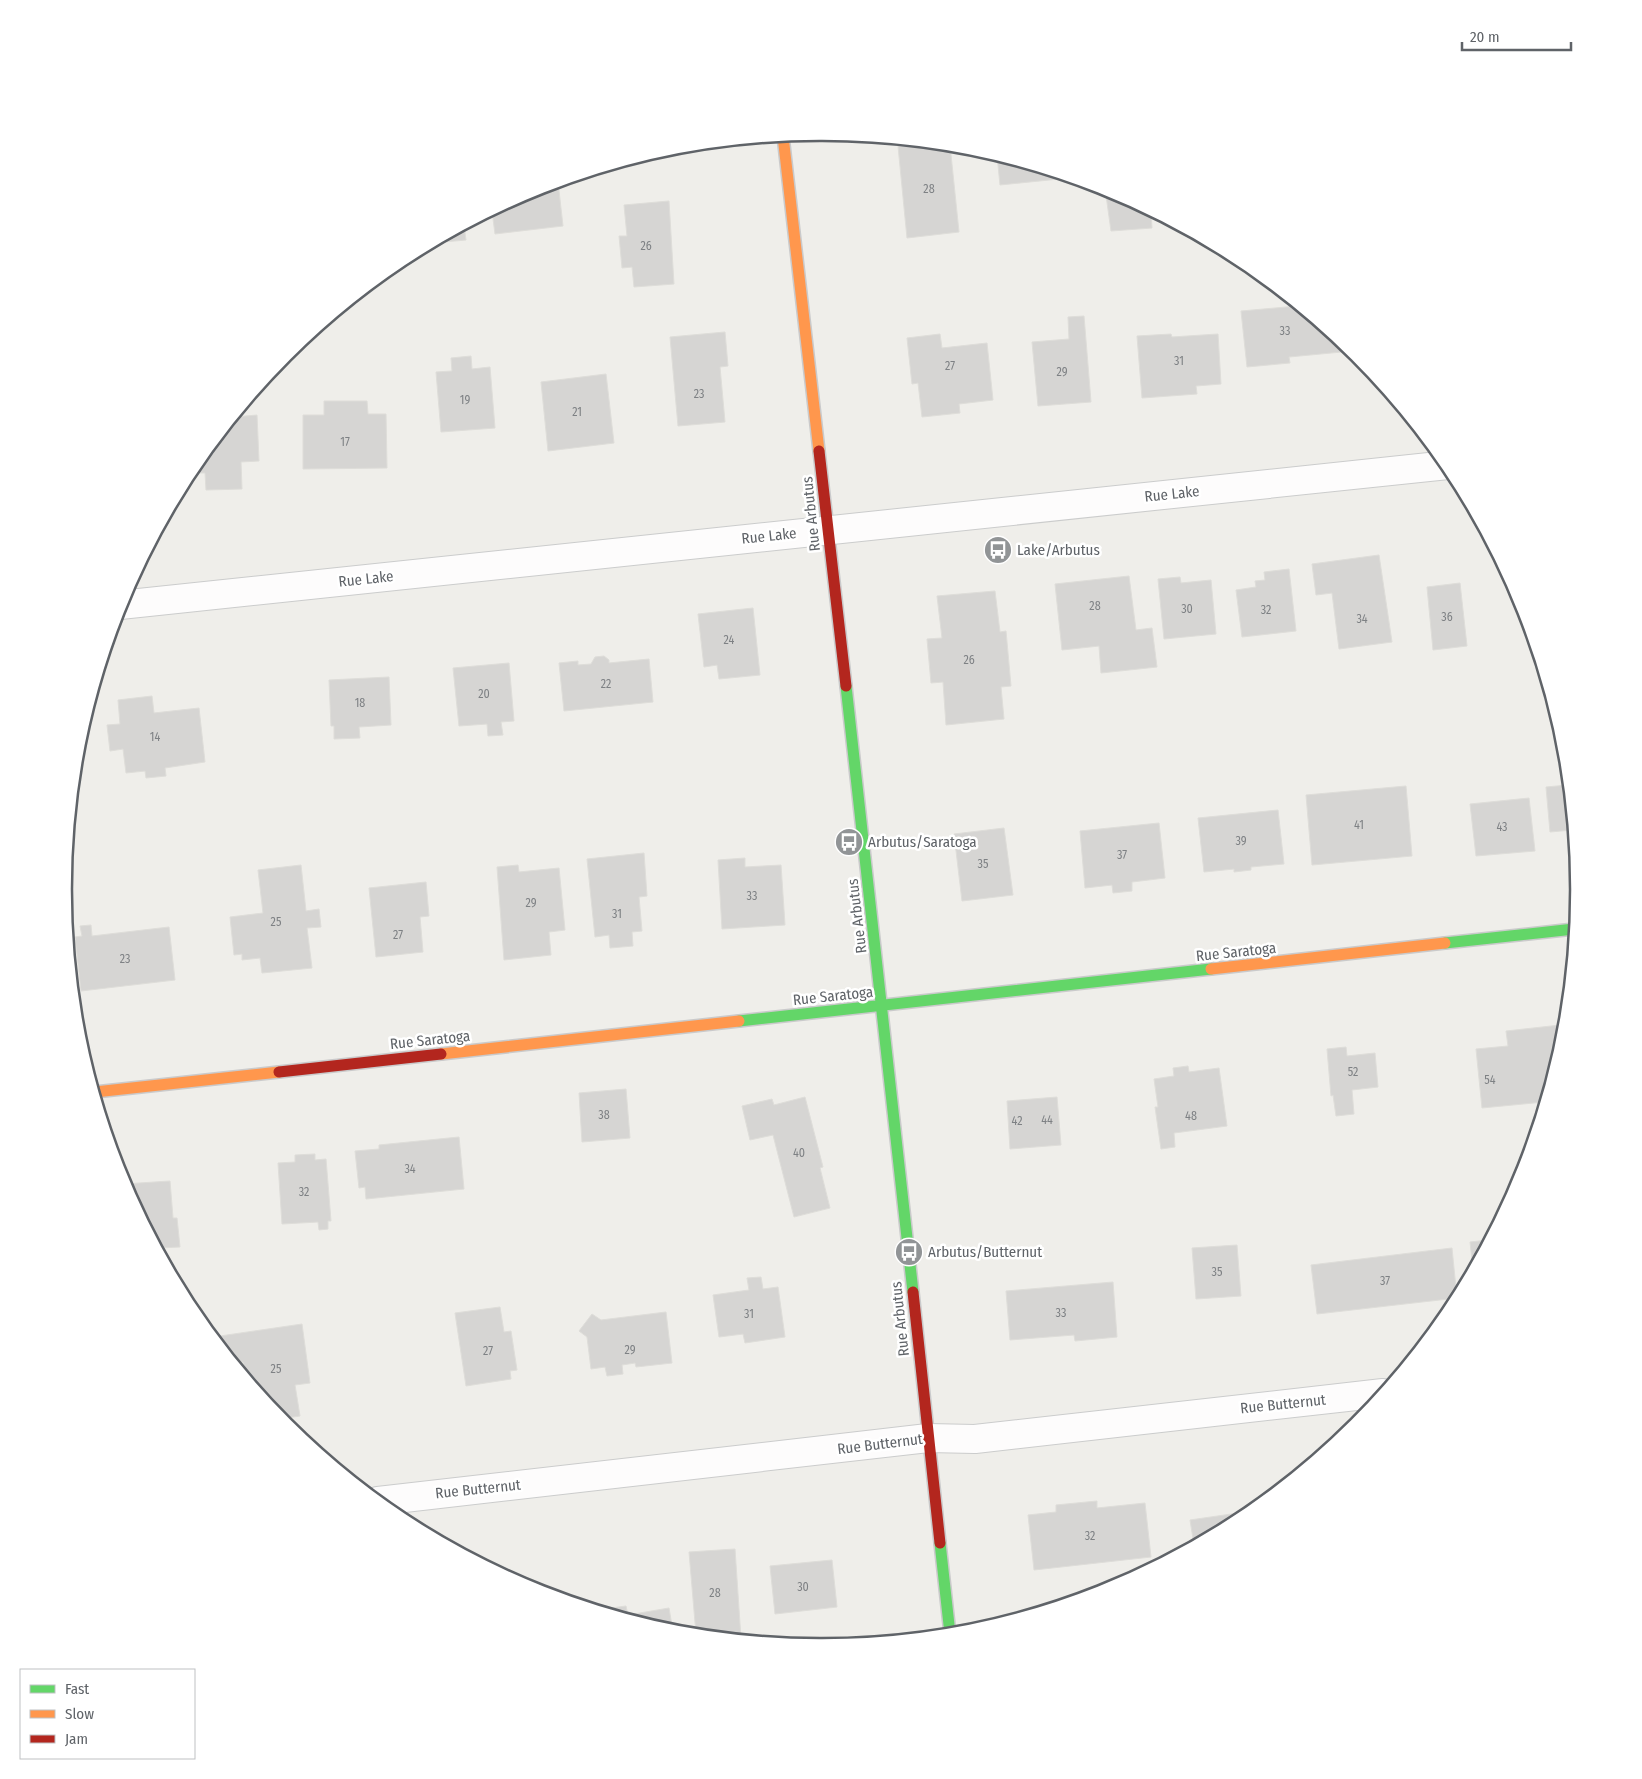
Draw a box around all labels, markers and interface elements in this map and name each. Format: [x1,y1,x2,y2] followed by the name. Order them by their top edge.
[1462,20,1571,52] scale bar
[1470,28,1500,46] text: 20 m
[923,182,935,196] house number: 28
[640,239,652,253] house number: 26
[1280,324,1290,338] house number: 33
[1174,354,1184,368] house number: 31
[945,359,955,373] house number: 27
[1056,365,1068,379] house number: 29
[694,387,704,401] house number: 23
[460,393,470,407] house number: 19
[572,405,582,419] house number: 21
[340,435,350,449] house number: 17
[798,476,824,552] street label: Rue Arbutus
[1144,482,1200,506] street label: Rue Lake
[741,524,797,548] street label: Rue Lake
[983,535,1013,565] bus stop icon: Lake/Arbutus
[1017,541,1100,559] place label: Lake/Arbutus
[338,567,394,591] street label: Rue Lake
[1089,599,1101,613] house number: 28
[1181,602,1193,616] house number: 30
[1261,603,1271,617] house number: 32
[1441,610,1453,624] house number: 36
[1356,612,1368,626] house number: 34
[724,633,735,647] house number: 24
[963,653,975,667] house number: 26
[601,677,611,691] house number: 22
[478,687,490,701] house number: 20
[355,696,365,710] house number: 18
[150,730,160,744] house number: 14
[1354,818,1364,832] house number: 41
[1496,820,1508,834] house number: 43
[834,827,864,857] bus stop icon: Arbutus/Saratoga
[868,833,977,851] place label: Arbutus/Saratoga
[1235,834,1247,848] house number: 39
[1117,848,1127,862] house number: 37
[978,857,989,871] house number: 35
[843,878,871,954] street label: Rue Arbutus
[747,889,757,903] house number: 33
[525,896,537,910] house number: 29
[612,907,622,921] house number: 31
[271,915,282,929] house number: 25
[393,928,403,942] house number: 27
[1195,939,1277,965] street label: Rue Saratoga
[120,952,130,966] house number: 23
[792,983,874,1009] street label: Rue Saratoga
[389,1027,471,1053] street label: Rue Saratoga
[1348,1065,1358,1079] house number: 52
[1484,1073,1496,1087] house number: 54
[598,1108,610,1122] house number: 38
[1185,1109,1197,1123] house number: 48
[1041,1113,1053,1127] house number: 44
[1012,1114,1022,1128] house number: 42
[793,1146,805,1160] house number: 40
[404,1162,416,1176] house number: 34
[299,1185,309,1199] house number: 32
[894,1237,924,1267] bus stop icon: Arbutus/Butternut
[928,1243,1042,1261] place label: Arbutus/Butternut
[1212,1265,1223,1279] house number: 35
[1380,1274,1390,1288] house number: 37
[887,1281,913,1357] street label: Rue Arbutus
[1056,1306,1066,1320] house number: 33
[744,1307,754,1321] house number: 31
[624,1343,636,1357] house number: 29
[483,1344,493,1358] house number: 27
[271,1362,282,1376] house number: 25
[1239,1391,1327,1417] street label: Rue Butternut
[836,1430,924,1458] street label: Rue Butternut
[434,1476,522,1502] street label: Rue Butternut
[1085,1529,1095,1543] house number: 32
[797,1580,809,1594] house number: 30
[709,1586,721,1600] house number: 28
[20,1669,195,1759] legend
[65,1680,89,1698] text: Fast
[65,1705,94,1723] text: Slow
[65,1730,88,1748] text: Jam

